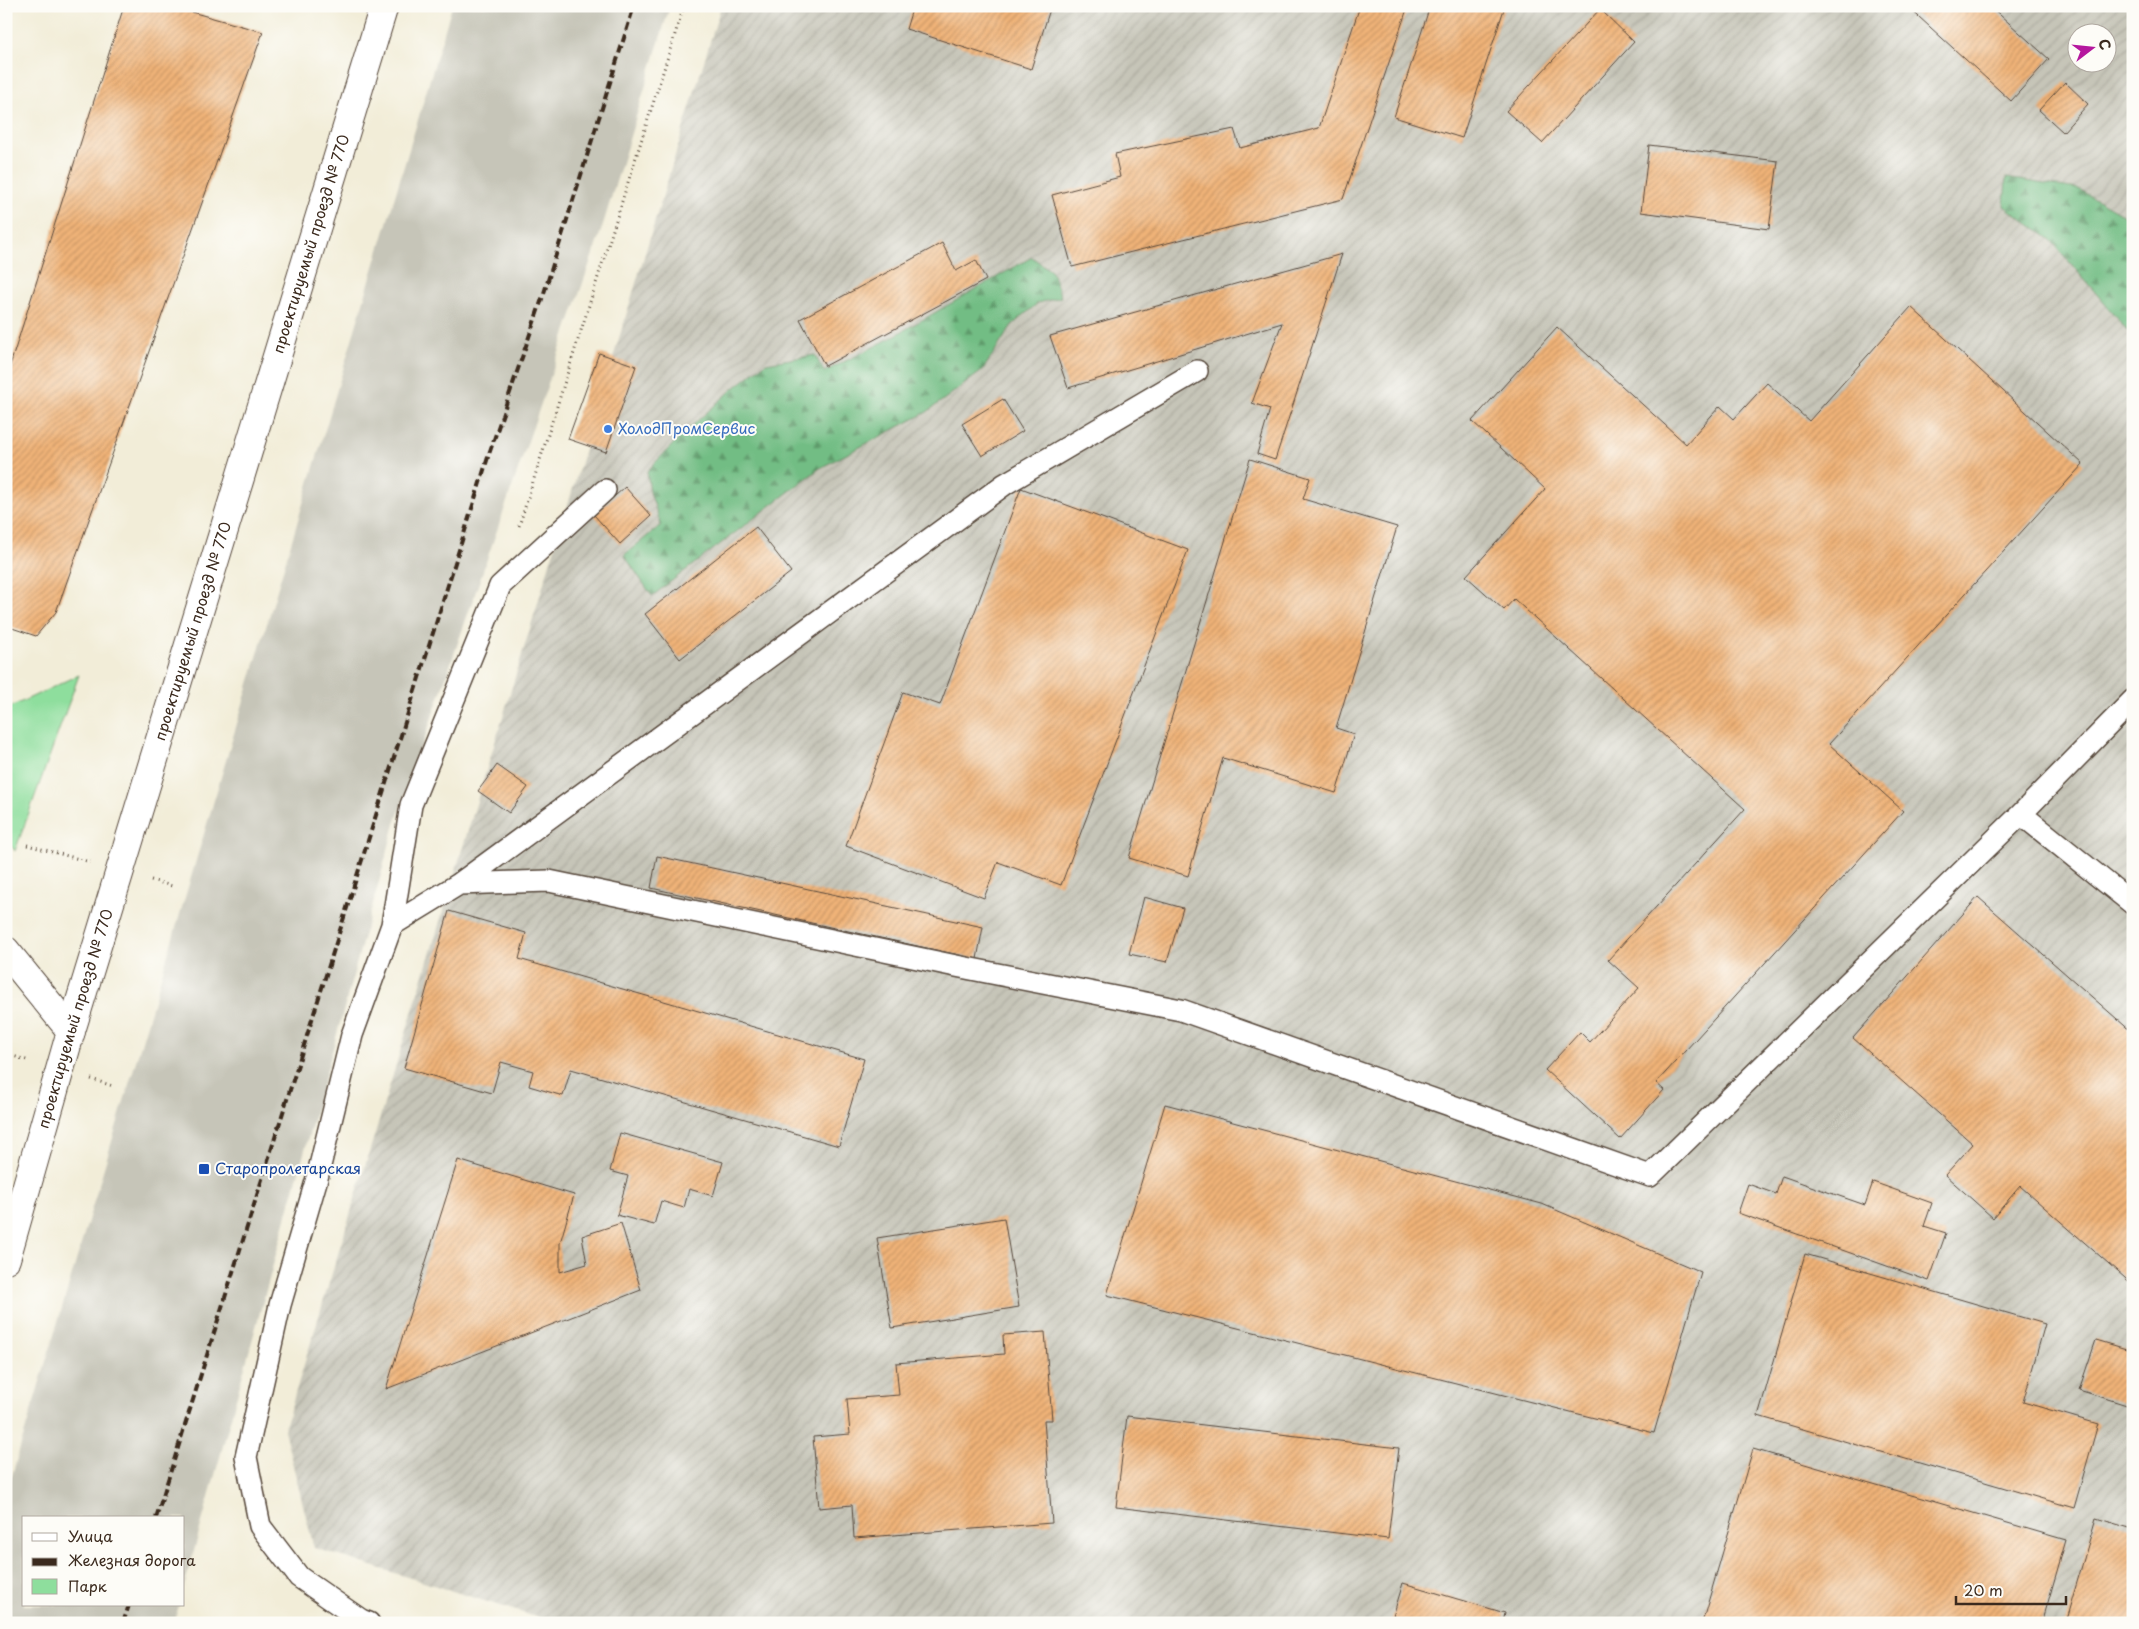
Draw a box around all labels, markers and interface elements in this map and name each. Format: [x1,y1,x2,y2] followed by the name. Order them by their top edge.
[2066,22,2116,72] north arrow
[2093,36,2117,52] text: С
[266,131,354,356] street label: проектируемый проезд № 770
[618,416,756,439] place label: ХолодПромСервис
[602,423,614,435] marker: ХолодПромСервис
[147,518,236,743] street label: проектируемый проезд № 770
[31,906,118,1131] street label: проектируемый проезд № 770
[215,1156,361,1179] place label: Старопролетарская
[197,1162,211,1176] marker: Старопролетарская
[22,1516,185,1606] legend
[68,1524,113,1547] text: Улица
[68,1548,196,1571] text: Железная дорога
[68,1574,107,1597] text: Парк
[1956,1574,2066,1606] scale bar
[1964,1578,2003,1601] text: 20 m

